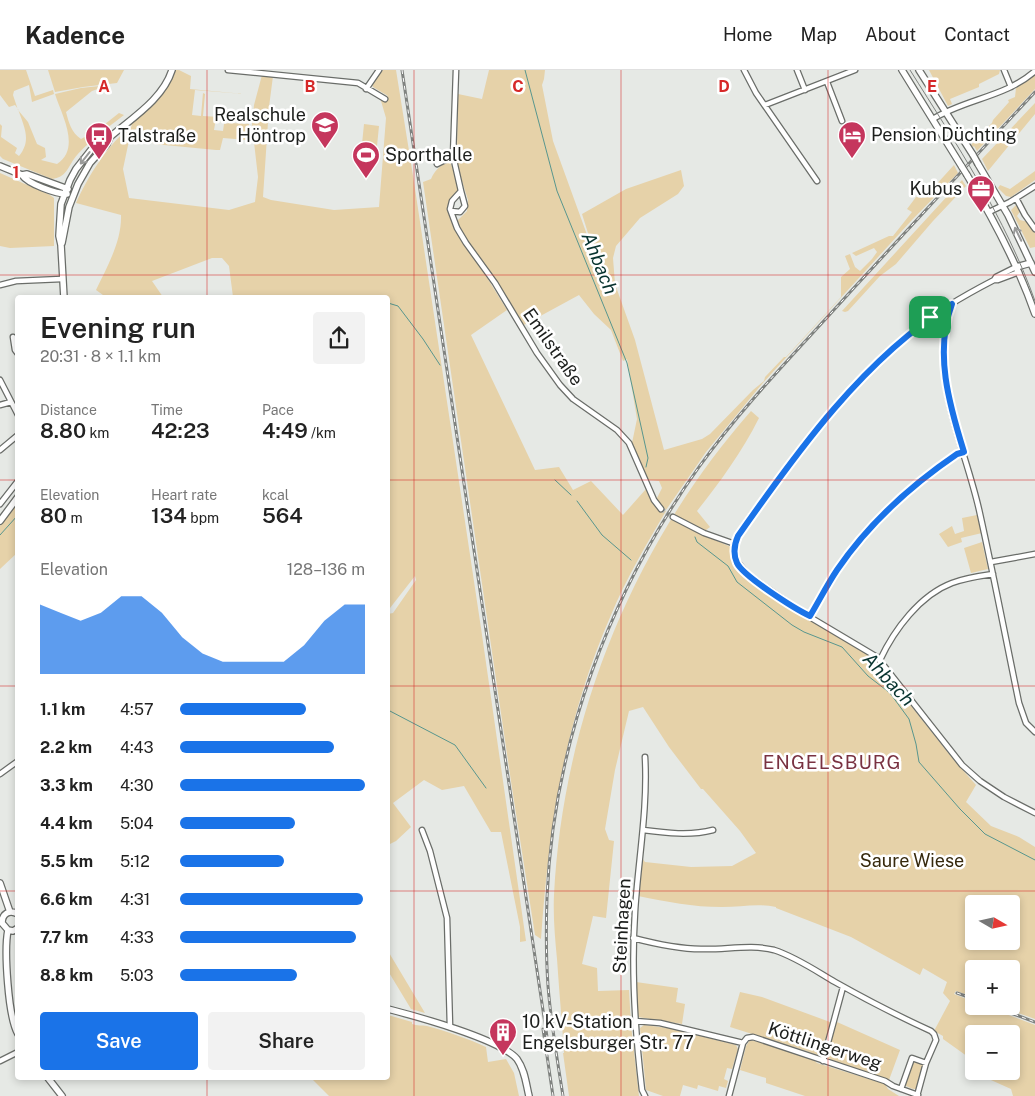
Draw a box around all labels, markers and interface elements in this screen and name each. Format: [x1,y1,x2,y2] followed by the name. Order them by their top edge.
[25,21,125,49] text: Kadence
[723,24,773,45] text: Home
[801,24,837,45] text: Map
[865,24,916,45] text: About
[944,24,1010,45] text: Contact
[98,77,110,96] text: A
[305,77,316,96] text: B
[512,77,524,96] text: C
[718,77,730,96] text: D
[927,77,937,96] text: E
[214,104,306,146] place label: Realschule Höntrop
[310,110,340,149] school or university icon: Realschule Höntrop
[837,120,867,159] hotel icon: Pension Düchting
[84,121,114,160] bus stop icon: Talstraße
[871,124,1017,145] place label: Pension Düchting
[118,125,196,146] place label: Talstraße
[351,140,381,179] sports icon: Sporthalle
[385,144,472,165] place label: Sporthalle
[79,151,90,164] one-way arrow
[13,163,19,182] text: 1
[966,174,996,213] office icon: Kubus
[909,178,962,199] place label: Kubus
[1013,227,1022,242] one-way arrow
[578,229,622,297] water label: Ahbach
[909,296,951,338] pin
[916,303,944,331] icon: arrive
[519,304,588,389] street label: Emilstraße
[40,311,196,344] text: Evening run
[313,312,365,364] button: share
[40,347,161,366] text: 20:31 · 8 × 1.1 km
[40,402,97,418] text: Distance
[151,402,183,418] text: Time
[262,402,294,418] text: Pace
[40,418,86,443] text: 8.80
[151,418,210,443] text: 42:23
[262,418,308,443] text: 4:49
[86,425,109,441] text: km
[308,425,336,441] text: /km
[40,487,99,503] text: Elevation
[151,487,217,503] text: Heart rate
[262,487,289,503] text: kcal
[40,503,67,528] text: 80
[151,503,187,528] text: 134
[262,503,303,528] text: 564
[67,510,83,526] text: m
[187,510,219,526] text: bpm
[40,560,108,579] text: Elevation
[287,560,365,579] text: 128–136 m
[859,648,919,710] water label: Ahbach
[40,700,85,719] text: 1.1 km
[120,700,154,719] text: 4:57
[40,738,92,757] text: 2.2 km
[120,738,154,757] text: 4:43
[763,751,901,773] district label: ENGELSBURG
[40,776,93,795] text: 3.3 km
[120,776,153,795] text: 4:30
[40,814,92,833] text: 4.4 km
[120,814,154,833] text: 5:04
[860,850,964,871] park label: Saure Wiese
[40,852,93,871] text: 5.5 km
[120,852,150,871] text: 5:12
[609,878,634,974] street label: Steinhagen
[40,890,93,909] text: 6.6 km
[120,890,150,909] text: 4:31
[965,895,1020,950] north arrow
[965,895,1020,1080] map controls
[40,928,88,947] text: 7.7 km
[120,928,154,947] text: 4:33
[965,960,1020,1015] button: +
[40,966,93,985] text: 8.8 km
[120,966,154,985] text: 5:03
[522,1011,694,1053] place label: 10 kV-Station Engelsburger Str. 77
[40,1012,198,1070] button: Save
[208,1012,365,1070] button: Share
[488,1017,518,1056] building icon: 10 kV-Station Engelsburger Str. 77
[766,1017,885,1074] street label: Köttlingerweg
[965,1025,1020,1080] button: −

